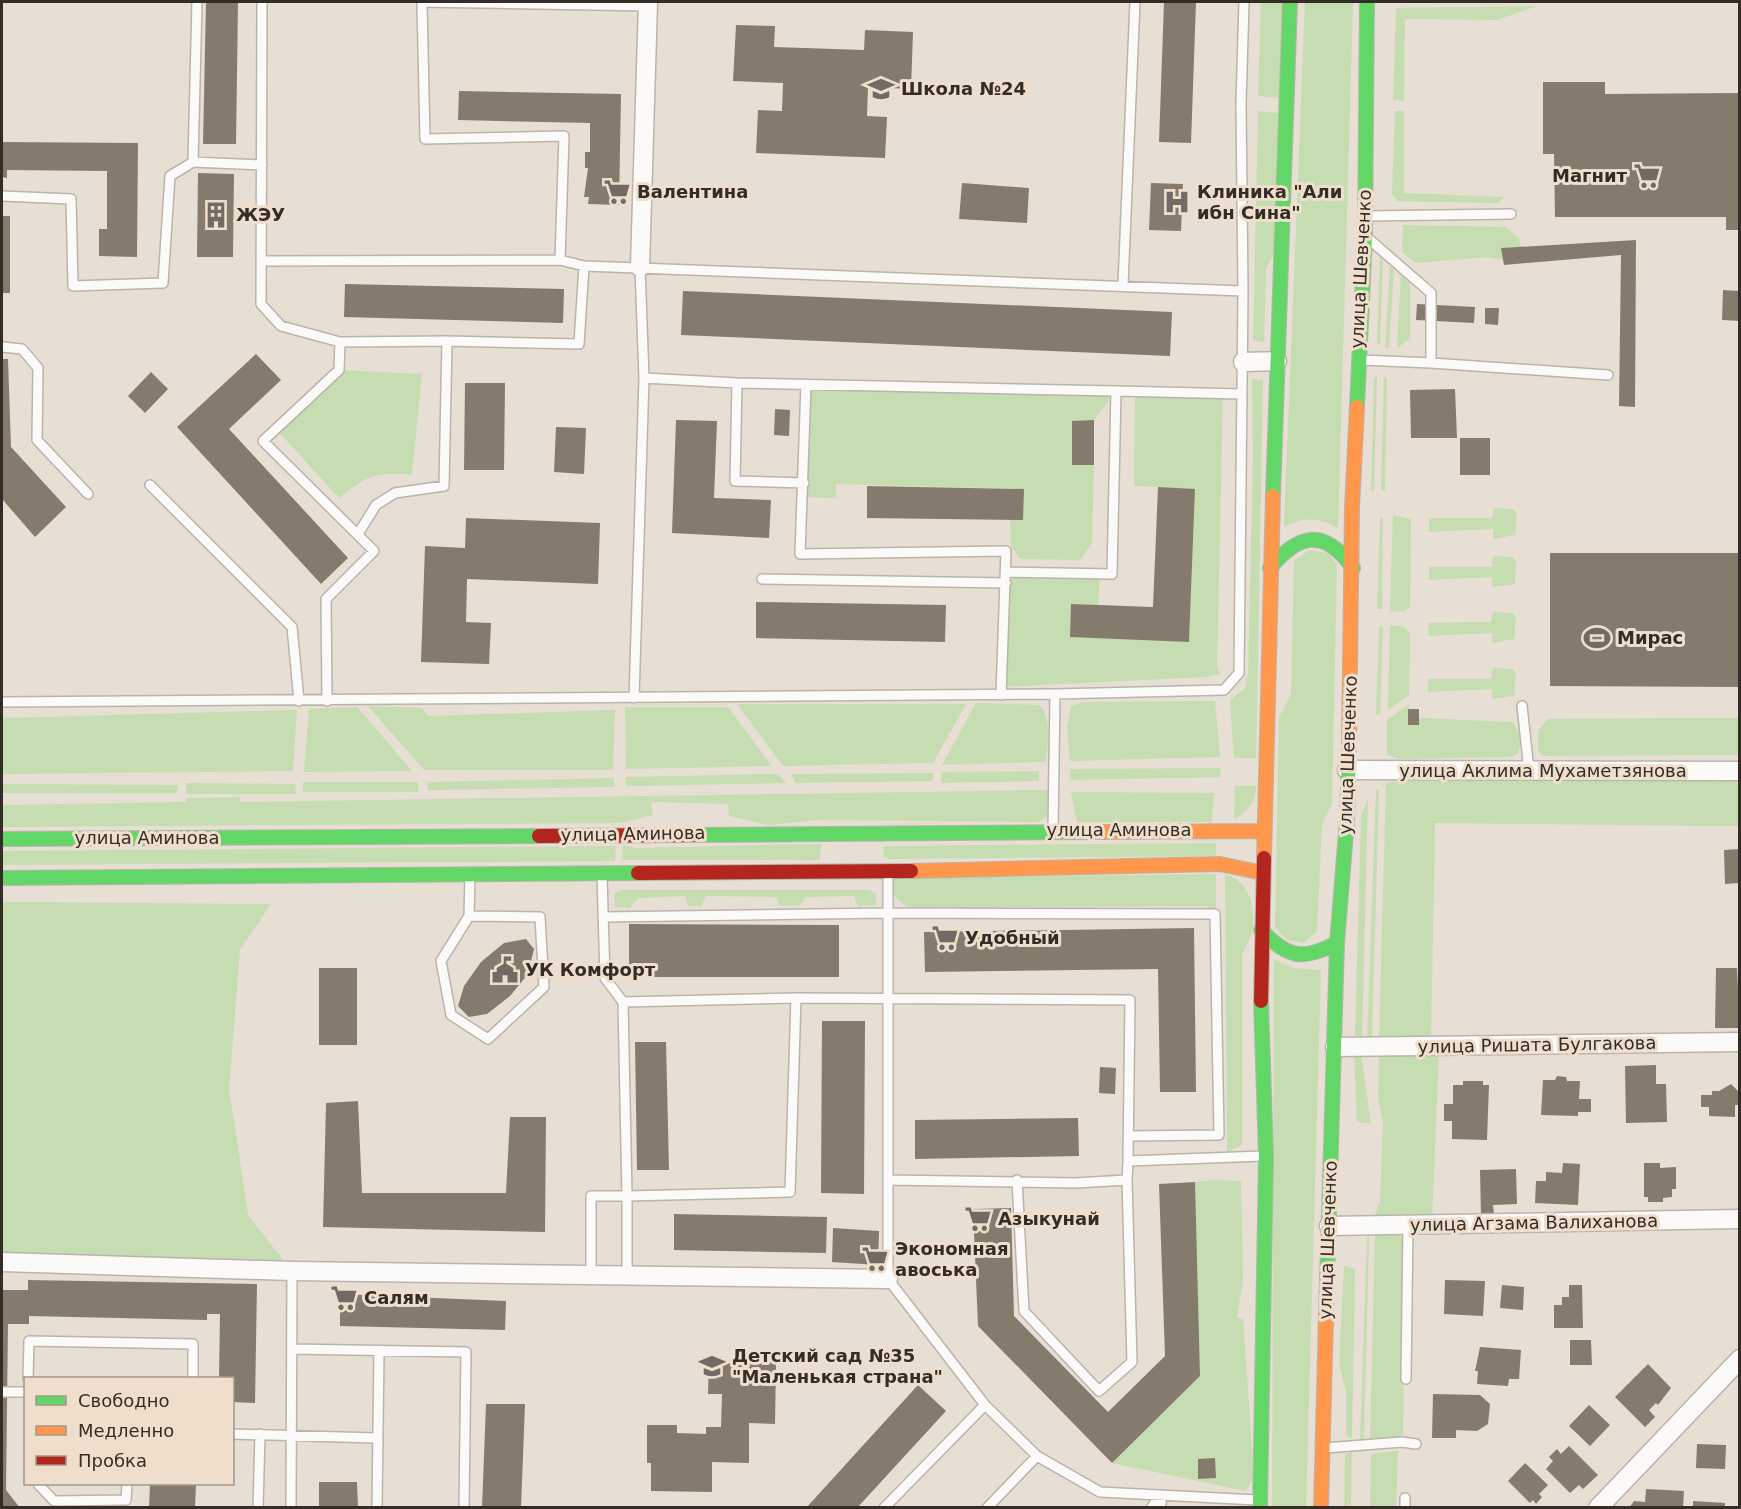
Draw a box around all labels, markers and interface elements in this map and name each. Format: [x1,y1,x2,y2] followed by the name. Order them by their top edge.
[866,74,896,104] school or university icon: Школа №24
[901,78,1026,99] place label: Школа №24
[1632,161,1662,191] supermarket icon: Магнит
[1552,165,1628,186] place label: Магнит
[602,177,632,207] supermarket icon: Валентина
[637,181,748,202] place label: Валентина
[1197,181,1342,223] place label: Клиника "Али ибн Сина"
[1162,187,1192,217] hospital icon: Клиника "Али ибн Сина"
[1346,189,1375,349] street label: улица Шевченко
[201,200,231,230] building icon: ЖЭУ
[236,204,285,225] place label: ЖЭУ
[1582,623,1612,653] sports icon: Мирас
[1617,627,1683,648] place label: Мирас
[1334,675,1361,835] street label: улица Шевченко
[1399,760,1687,781] street label: улица Аклима Мухаметзянова
[1047,819,1191,840] street label: улица Аминова
[560,822,706,845] street label: улица Аминова
[75,827,219,848] street label: улица Аминова
[930,923,960,953] supermarket icon: Удобный
[965,927,1060,948] place label: Удобный
[490,955,520,985] public building icon: УК Комфорт
[525,959,656,980] place label: УК Комфорт
[1417,1032,1656,1057] street label: улица Ришата Булгакова
[1314,1160,1341,1320] street label: улица Шевченко
[963,1204,993,1234] supermarket icon: Азыкунай
[998,1208,1100,1229] place label: Азыкунай
[1410,1210,1658,1235] street label: улица Агзама Валиханова
[895,1238,1008,1280] place label: Экономная авоська
[860,1244,890,1274] supermarket icon: Экономная авоська
[329,1283,359,1313] supermarket icon: Салям
[364,1287,429,1308] place label: Салям
[732,1345,943,1387] place label: Детский сад №35 "Маленькая страна"
[697,1351,727,1381] school or university icon: Детский сад №35 "Маленькая страна"
[24,1377,234,1485] legend
[78,1390,170,1411] text: Свободно
[78,1420,174,1441] text: Медленно
[78,1450,147,1471] text: Пробка

